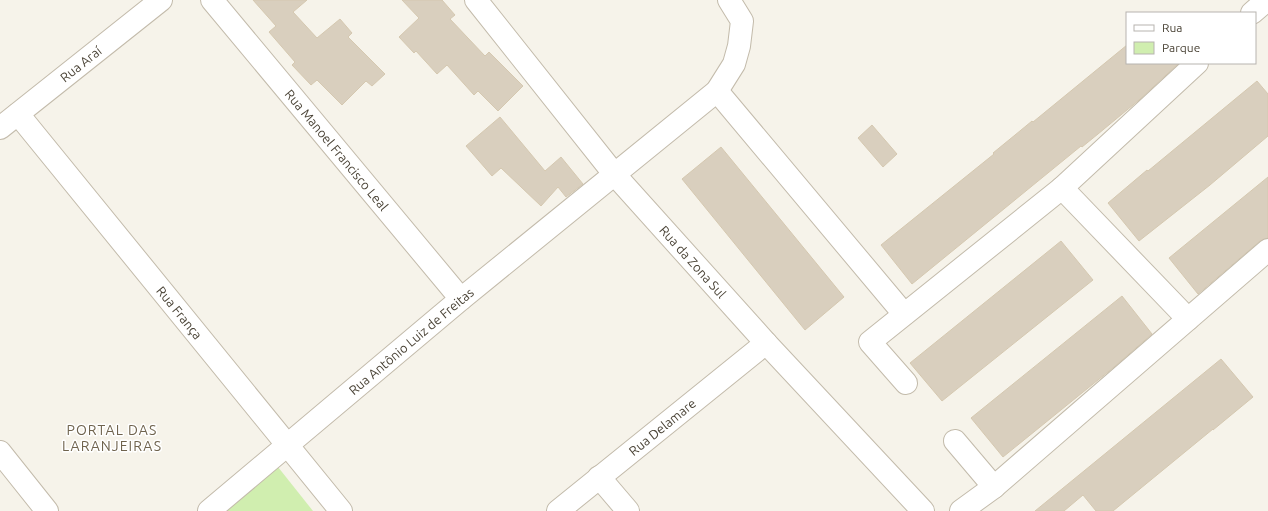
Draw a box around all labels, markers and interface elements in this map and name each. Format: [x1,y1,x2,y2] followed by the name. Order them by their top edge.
[1126,12,1256,64] legend
[1162,21,1183,34] text: Rua
[1162,41,1200,54] text: Parque
[57,43,105,84] street label: Rua Araí
[282,87,391,214] street label: Rua Manoel Francisco Leal
[657,223,729,301] street label: Rua da Zona Sul
[154,283,205,342] street label: Rua França
[346,285,476,397] street label: Rua Antônio Luiz de Freitas
[626,396,698,458] street label: Rua Delamare
[62,422,162,454] district label: PORTAL DAS LARANJEIRAS

